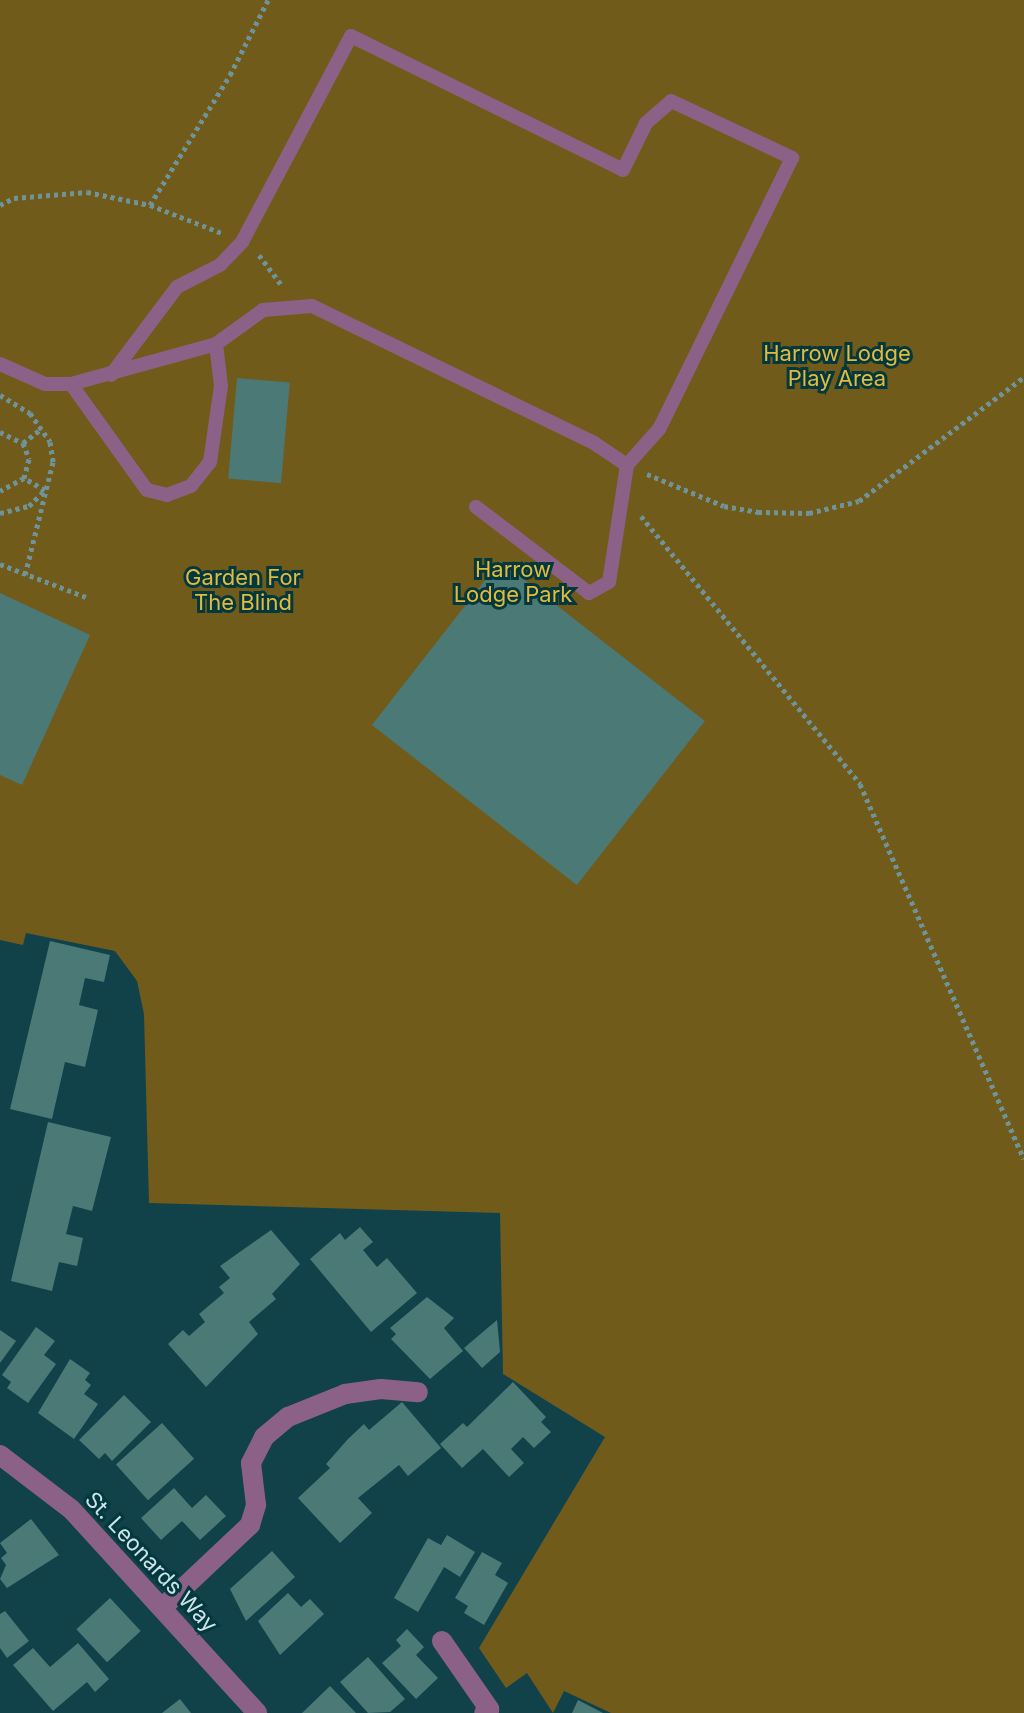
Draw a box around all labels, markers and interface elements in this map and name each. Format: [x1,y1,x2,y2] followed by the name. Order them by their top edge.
[763,340,911,392] park label: Harrow Lodge Play Area
[454,556,572,608] park label: Harrow Lodge Park
[185,564,301,616] park label: Garden For The Blind
[79,1487,223,1637] street label: St. Leonards Way

